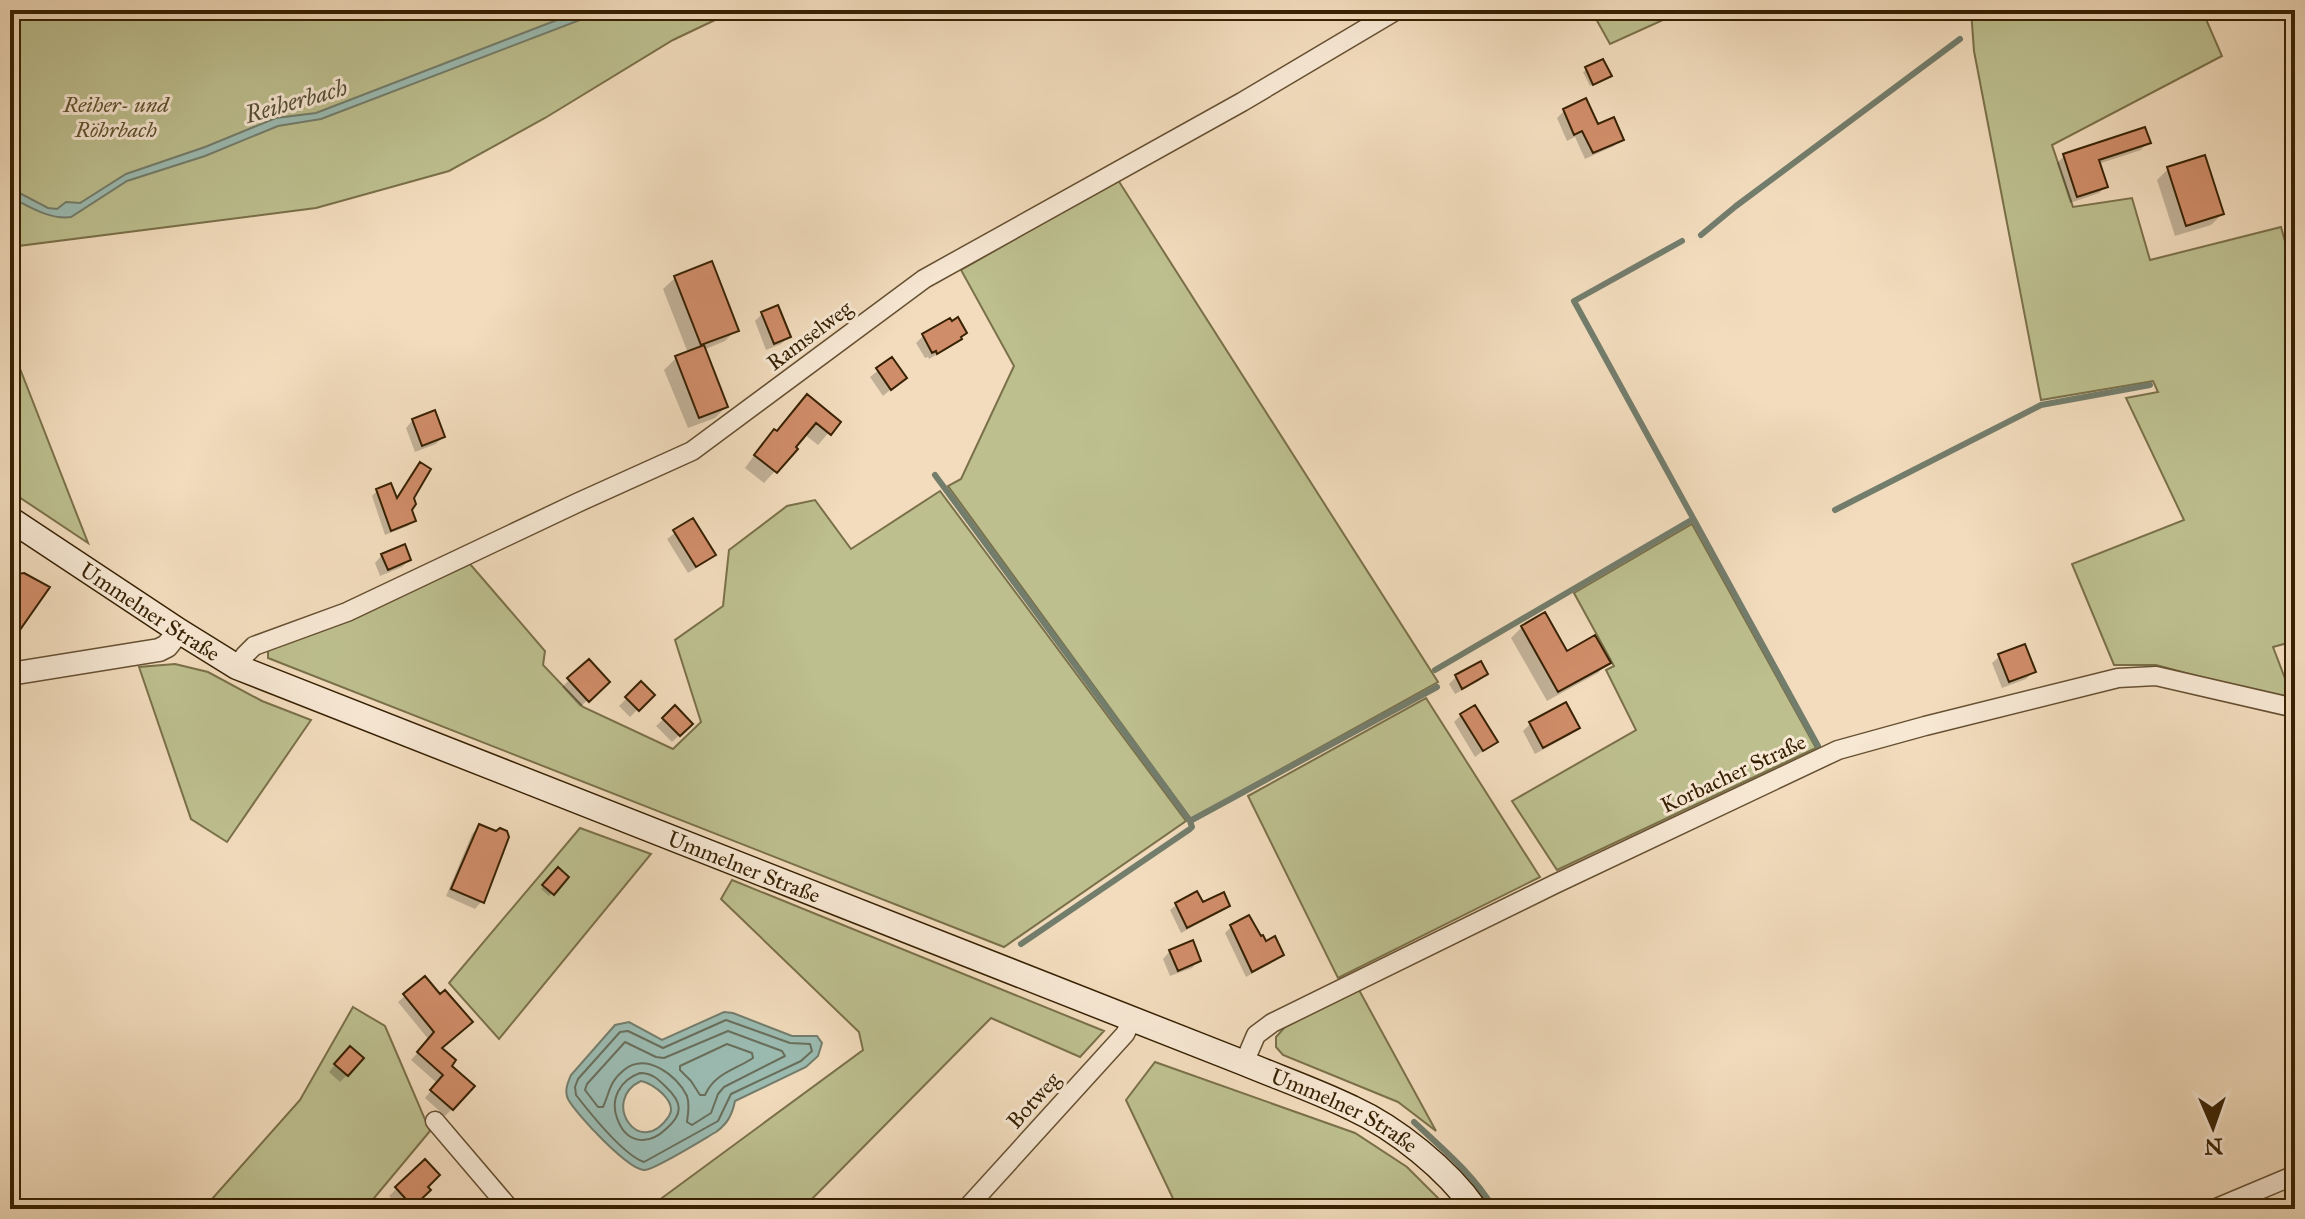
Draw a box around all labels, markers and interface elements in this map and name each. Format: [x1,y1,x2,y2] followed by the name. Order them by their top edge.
[240,72,351,130] water label: Reiherbach
[62,91,170,143] park label: Reiher- und Röhrbach
[761,294,858,376] street label: Ramselweg
[75,556,225,667] street label: Ummelner Straße
[1656,728,1810,819] street label: Korbacher Straße
[664,825,824,909] street label: Ummelner Straße
[1267,1062,1423,1159] street label: Ummelner Straße
[1001,1066,1066,1134] street label: Botweg
[2173,1087,2253,1167] north arrow
[2204,1133,2223,1160] text: N

